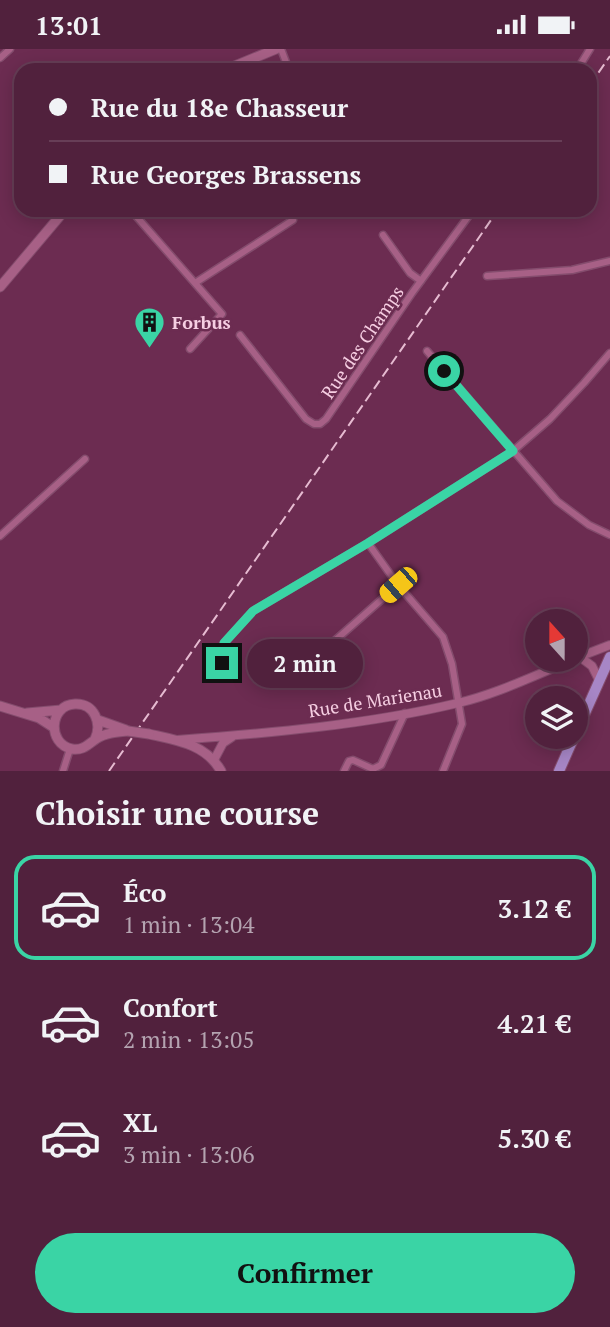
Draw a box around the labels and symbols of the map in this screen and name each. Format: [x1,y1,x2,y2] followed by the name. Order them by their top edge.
[315,281,409,403] street label: Rue des Champs
[132,305,166,349] building icon: Forbus
[172,310,231,334] place label: Forbus
[428,355,460,387] route start
[376,563,421,607] car
[525,609,588,672] north arrow
[246,639,362,687] callout: 2 min
[206,647,238,679] route end
[307,678,443,722] street label: Rue de Marienau

